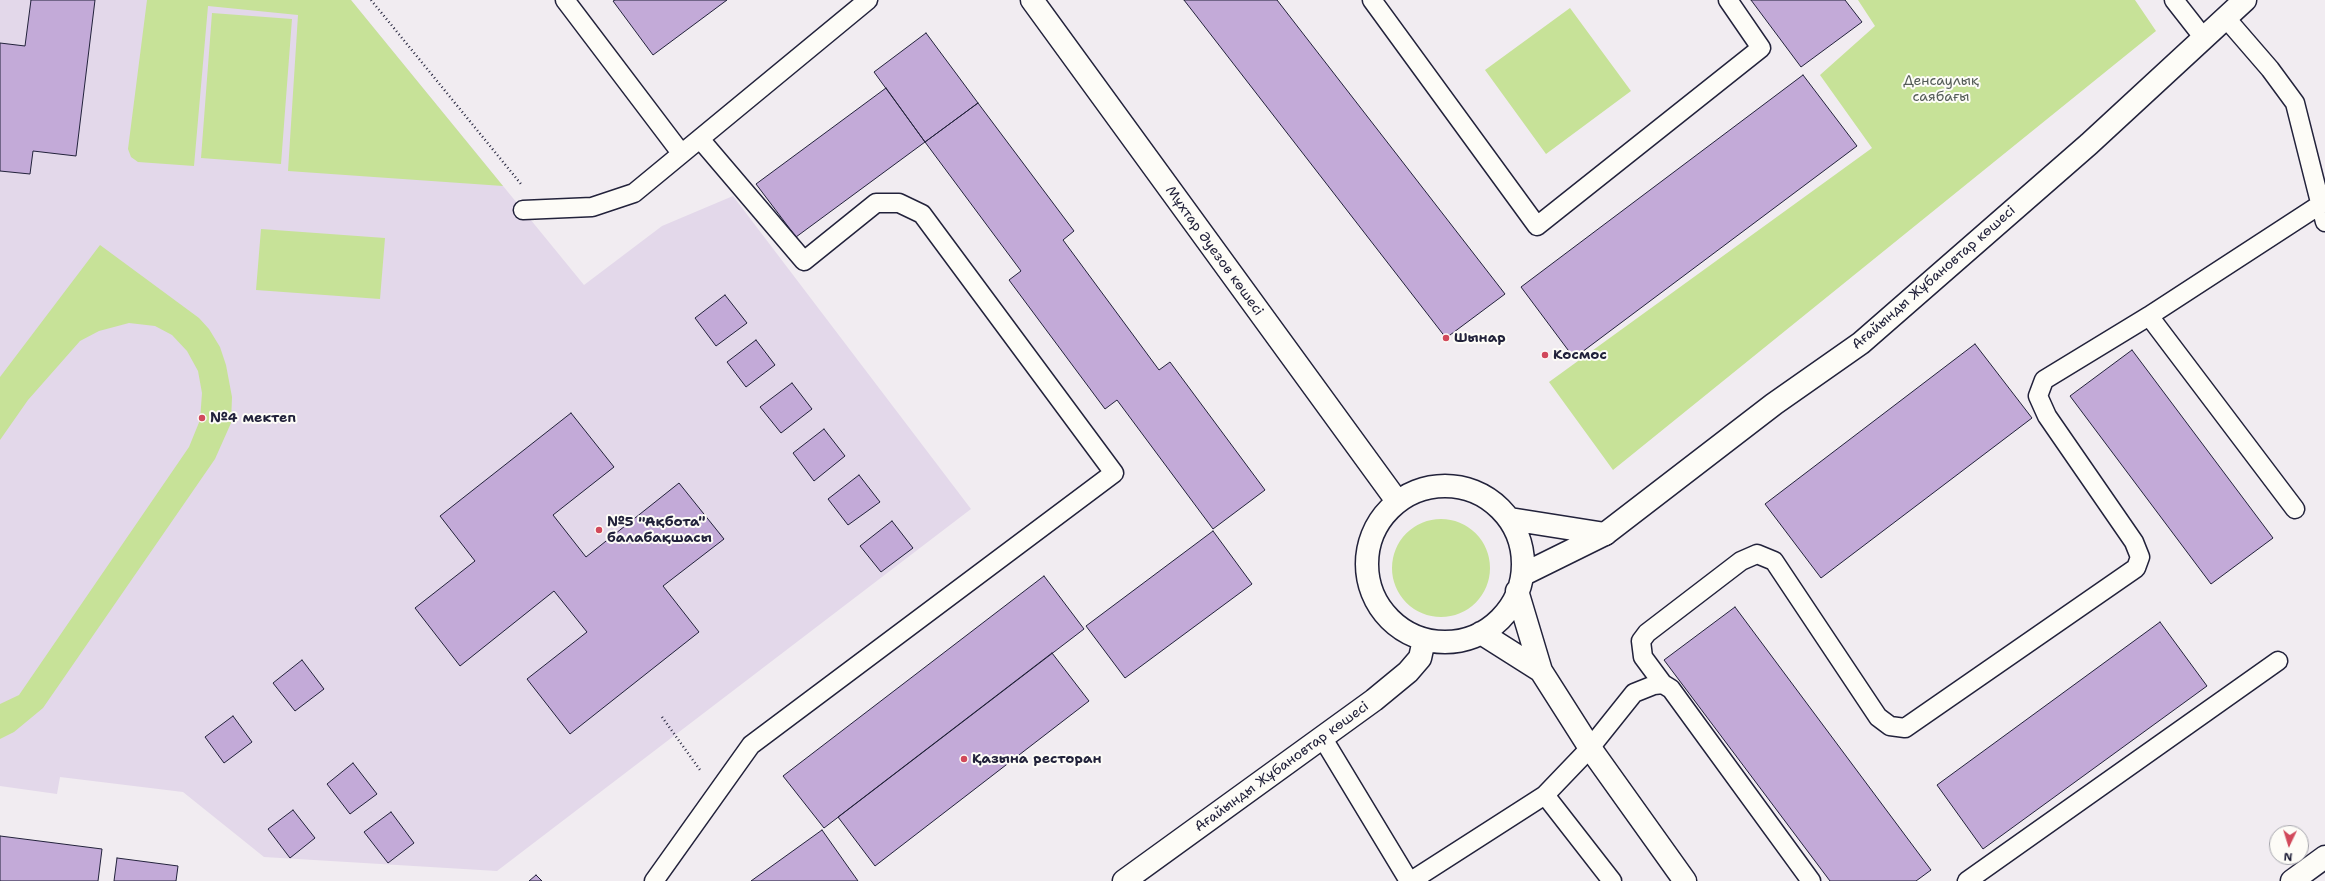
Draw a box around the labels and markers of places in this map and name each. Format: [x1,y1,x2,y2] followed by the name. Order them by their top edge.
[1454,330,1506,346] place label: Шынар
[1441,333,1451,343] marker: Шынар
[1553,347,1607,363] place label: Космос
[1540,350,1550,360] marker: Космос
[210,410,296,426] place label: №4 мектеп
[197,413,207,423] marker: №4 мектеп
[607,514,712,546] place label: №5 "Ақбота" балабақшасы
[594,525,604,535] marker: №5 "Ақбота" балабақшасы
[972,751,1102,767] place label: Қазына ресторан
[959,754,969,764] marker: Қазына ресторан

